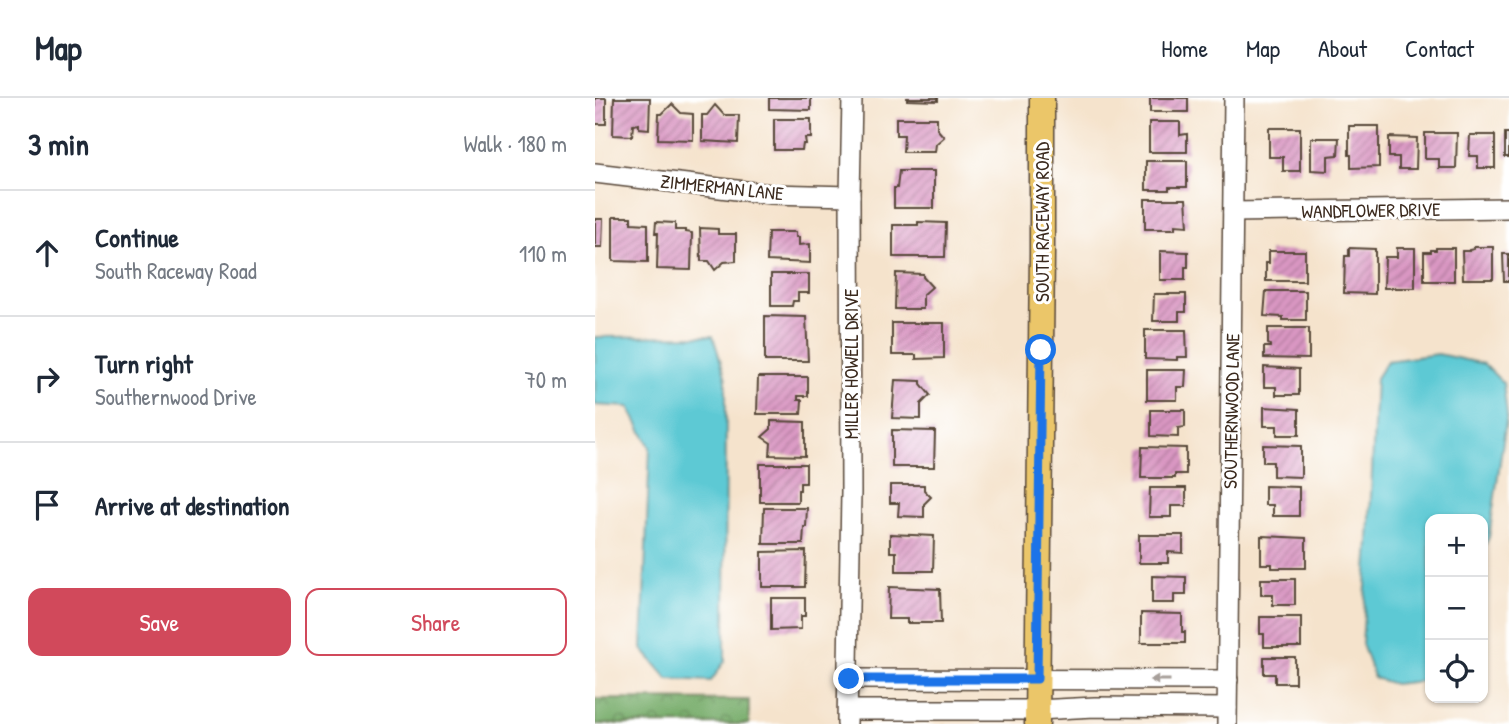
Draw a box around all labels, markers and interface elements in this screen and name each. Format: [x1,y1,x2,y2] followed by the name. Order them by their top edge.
[35,26,82,70] text: Map
[1161,32,1208,64] text: Home
[1246,32,1280,64] text: Map
[1318,32,1367,64] text: About
[1405,32,1474,64] text: Contact
[28,124,89,164] text: 3 min
[463,128,567,159] text: Walk · 180 m
[1029,142,1055,302] street label: SOUTH RACEWAY ROAD
[659,168,785,206] street label: ZIMMERMAN LANE
[1301,196,1441,224] street label: WANDFLOWER DRIVE
[95,220,179,255] text: Continue
[28,234,66,272] icon: ahead
[519,238,567,269] text: 110 m
[95,255,257,286] text: South Raceway Road
[838,288,864,439] street label: MILLER HOWELL DRIVE
[1217,332,1245,489] street label: SOUTHERNWOOD LANE
[1025,334,1056,365] route start
[95,346,193,381] text: Turn right
[28,360,66,398] icon: right
[524,364,567,395] text: 70 m
[95,381,257,412] text: Southernwood Drive
[28,486,66,524] icon: arrive
[95,488,290,523] text: Arrive at destination
[1425,514,1488,703] map controls
[1425,514,1488,577] button: +
[1425,577,1488,640] button: −
[28,588,291,656] button: Save
[305,588,567,656] button: Share
[1425,640,1488,703] button: locate
[833,663,864,694] route end
[1148,674,1170,685] one-way arrow

